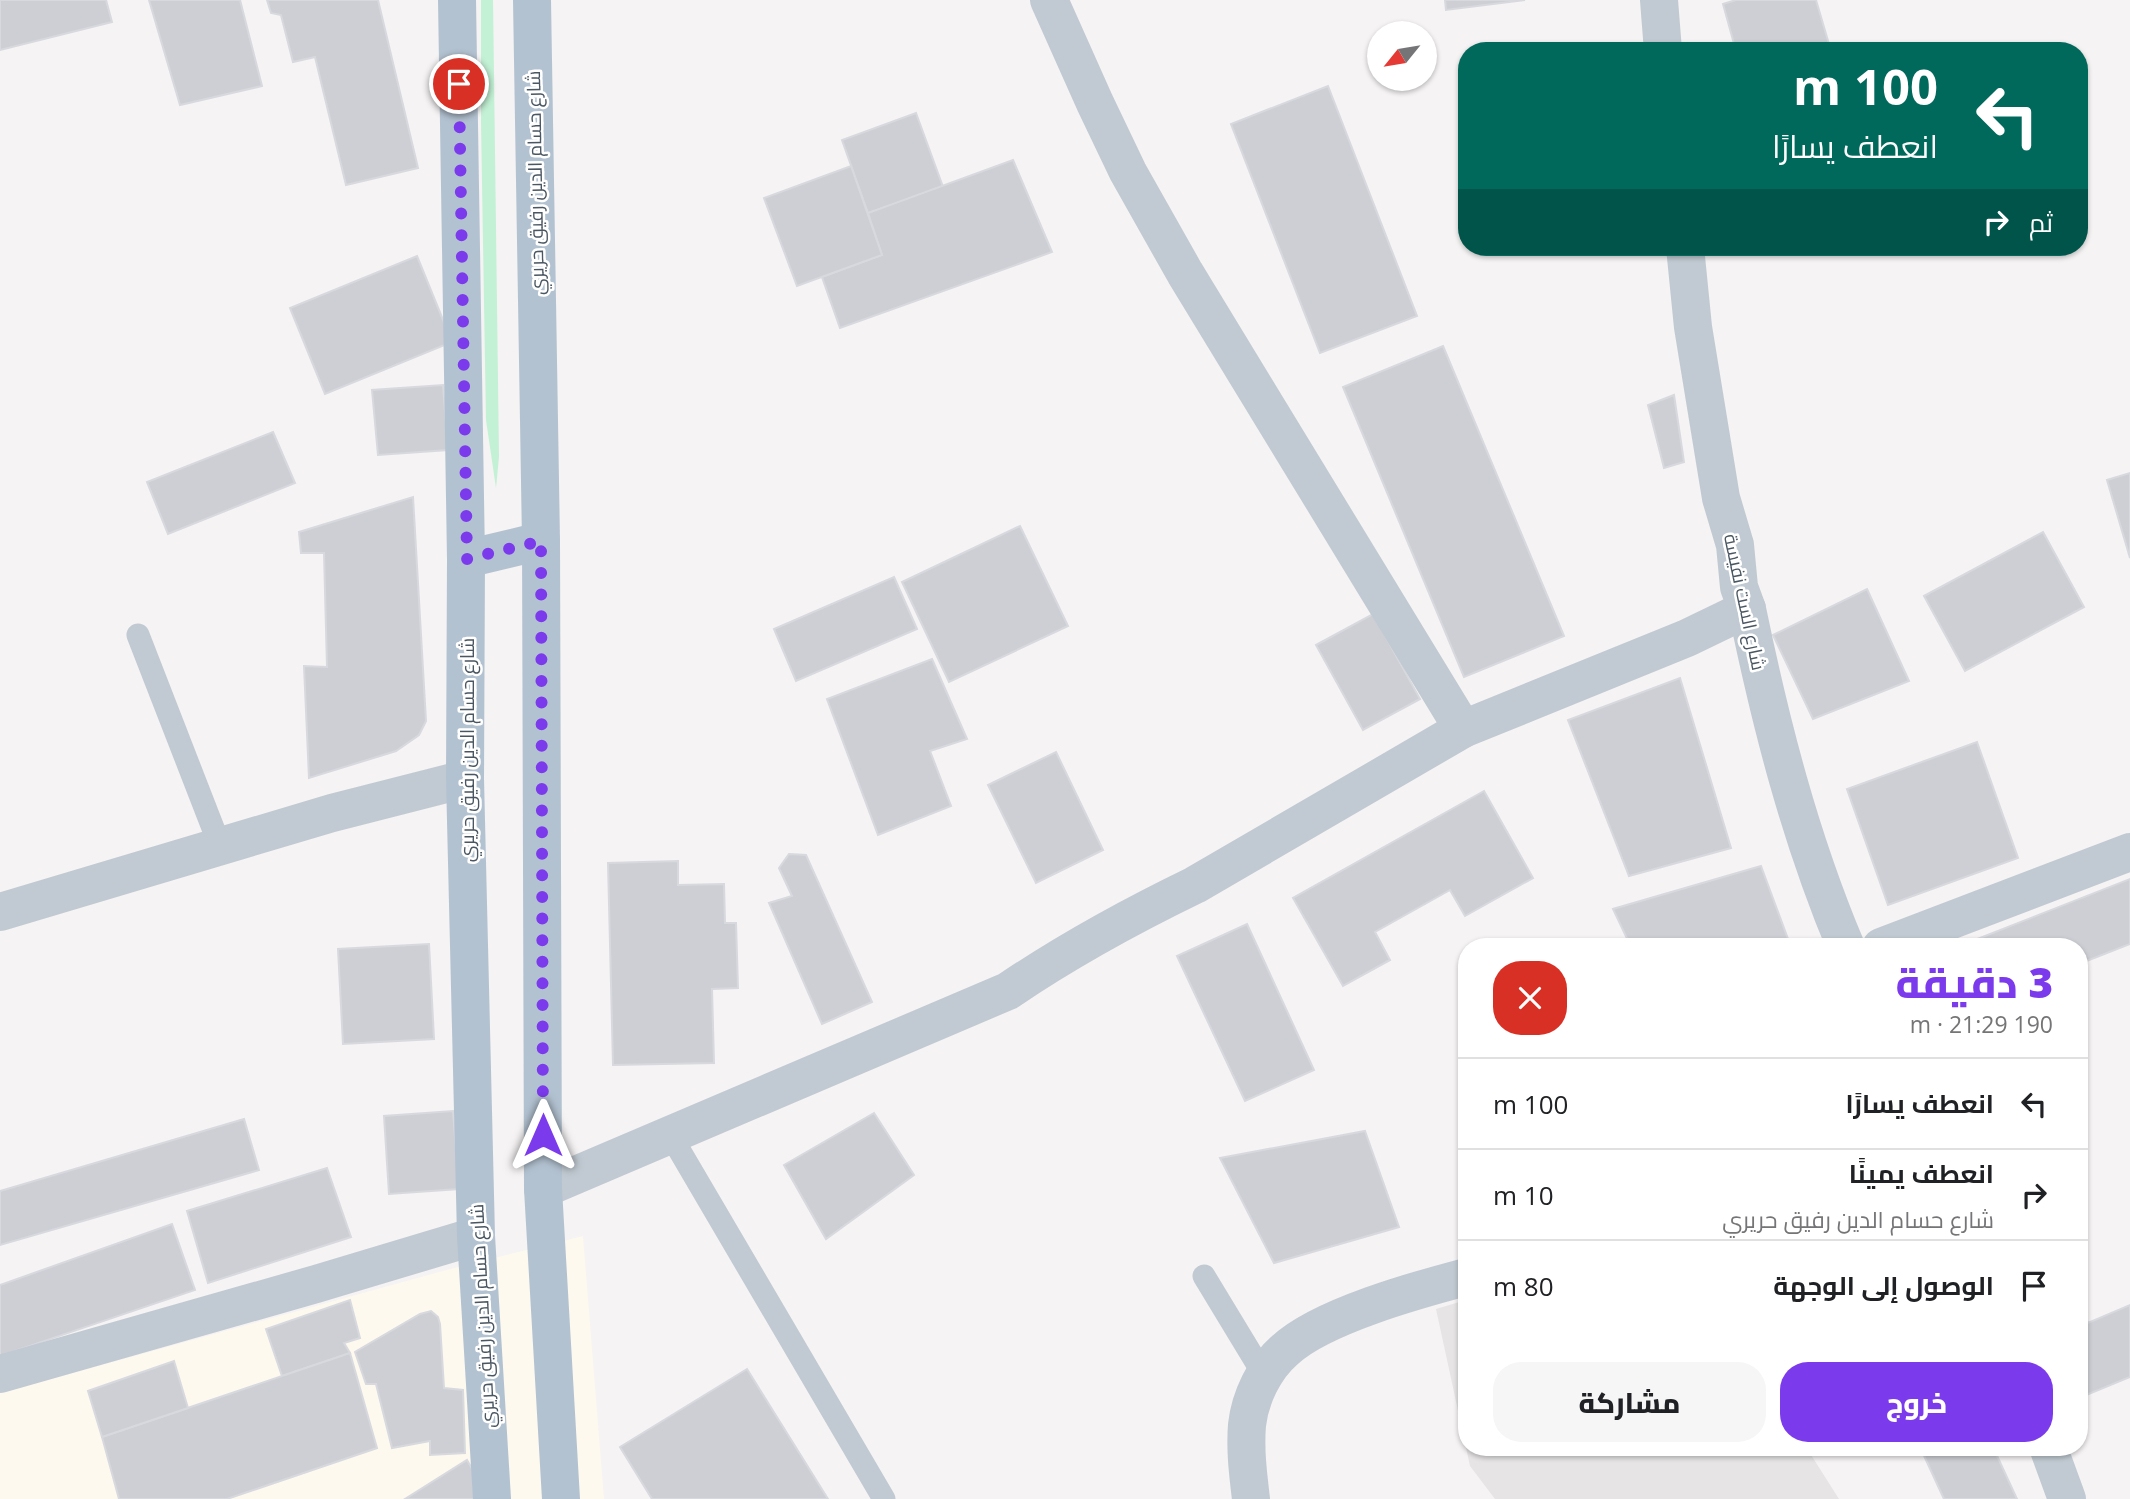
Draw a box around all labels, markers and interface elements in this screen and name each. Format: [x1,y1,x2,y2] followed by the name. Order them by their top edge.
[1367,21,1437,91] north arrow
[1367,21,1437,91] map controls
[1793,53,1938,119] text: 100 m
[429,54,489,114] pin
[440,65,478,103] icon: arrive
[1962,70,2053,161] icon: left
[520,71,552,295] street label: شارع حسام الدين رفيق حريري
[1772,124,1938,167] text: انعطف يسارًا
[1977,203,2015,241] icon: right
[2029,204,2053,240] text: ثم
[1717,531,1772,673] street label: شارع الست نفيسة
[454,638,482,862] street label: شارع حسام الدين رفيق حريري
[1896,953,2053,1010] text: 3 دقيقة
[1493,961,1567,1035] button: close
[1910,1008,2053,1040] text: 190 m · 21:29
[1845,1085,1994,1121] text: انعطف يسارًا
[2015,1085,2053,1123] icon: left
[1493,1086,1568,1122] text: 100 m
[506,1098,580,1172] position arrow
[1849,1155,1994,1191] text: انعطف يمينًا
[2015,1176,2053,1214] icon: right
[1493,1177,1554,1213] text: 10 m
[463,1203,503,1429] street label: شارع حسام الدين رفيق حريري
[1722,1203,1994,1235] text: شارع حسام الدين رفيق حريري
[1773,1267,1994,1303] text: الوصول إلى الوجهة
[2015,1267,2053,1305] icon: arrive
[1493,1268,1554,1304] text: 80 m
[1493,1362,1766,1442] button: مشاركة
[1780,1362,2053,1442] button: خروج

